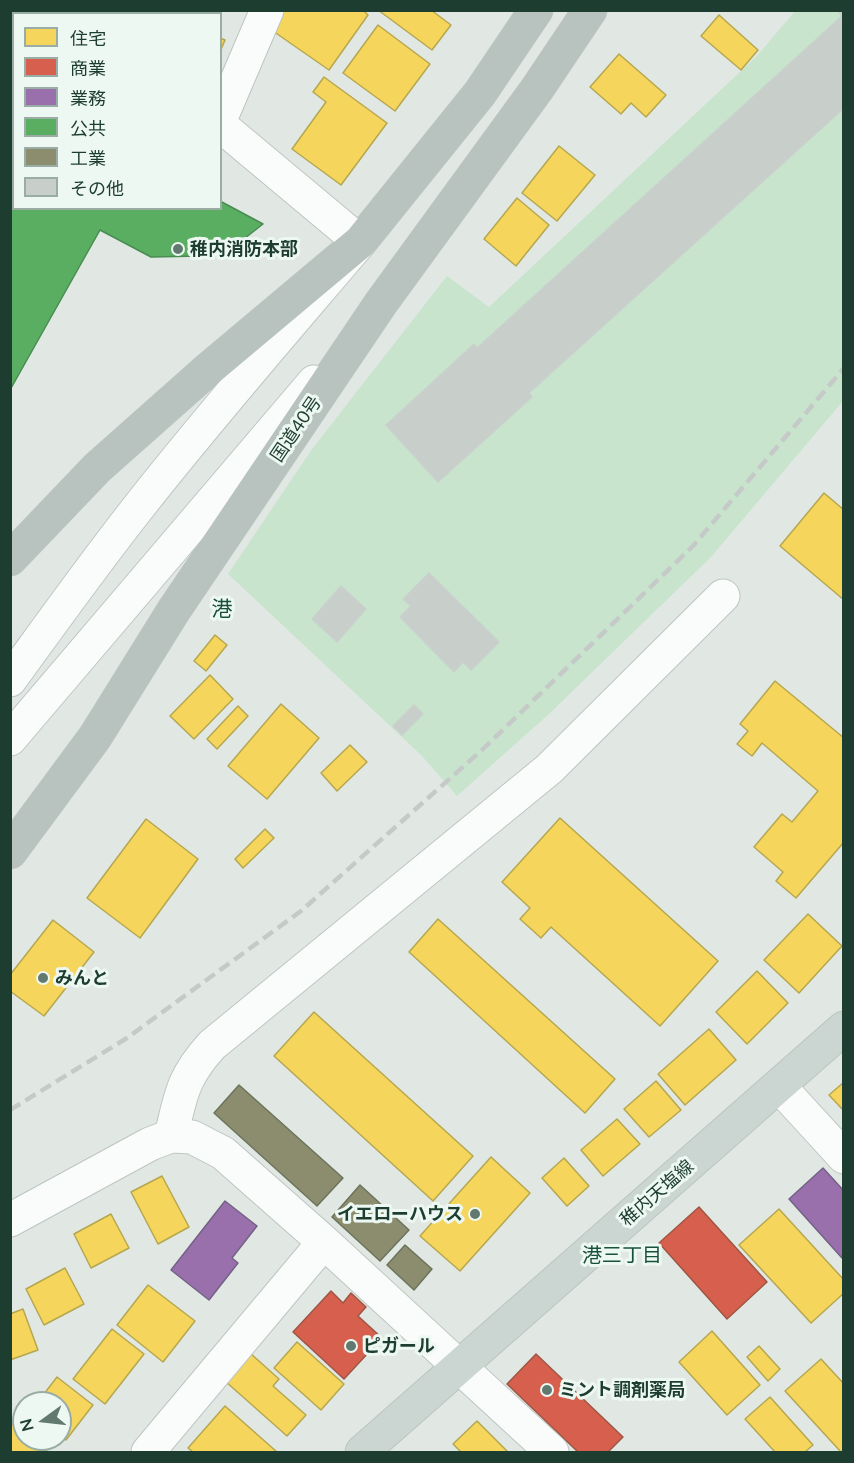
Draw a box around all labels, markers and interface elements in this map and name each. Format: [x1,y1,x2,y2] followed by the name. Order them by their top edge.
[12,12,222,210] legend
[70,27,106,49] text: 住宅
[70,57,106,79] text: 商業
[70,87,106,109] text: 業務
[70,117,106,139] text: 公共
[70,147,106,169] text: 工業
[70,177,124,199] text: その他
[190,238,298,260] place label: 稚内消防本部
[171,242,185,256] marker: 稚内消防本部
[266,392,326,466] street label: 国道40号
[212,596,232,622] district label: 港
[55,967,109,989] place label: みんと
[36,971,50,985] marker: みんと
[616,1155,698,1231] street label: 稚内天塩線
[337,1203,463,1225] place label: イエローハウス
[468,1207,482,1221] marker: イエローハウス
[582,1244,662,1268] district label: 港三丁目
[363,1335,435,1357] place label: ピガール
[344,1339,358,1353] marker: ピガール
[559,1379,685,1401] place label: ミント調剤薬局
[540,1383,554,1397] marker: ミント調剤薬局
[12,1391,72,1451] north arrow
[15,1417,37,1434] text: N

